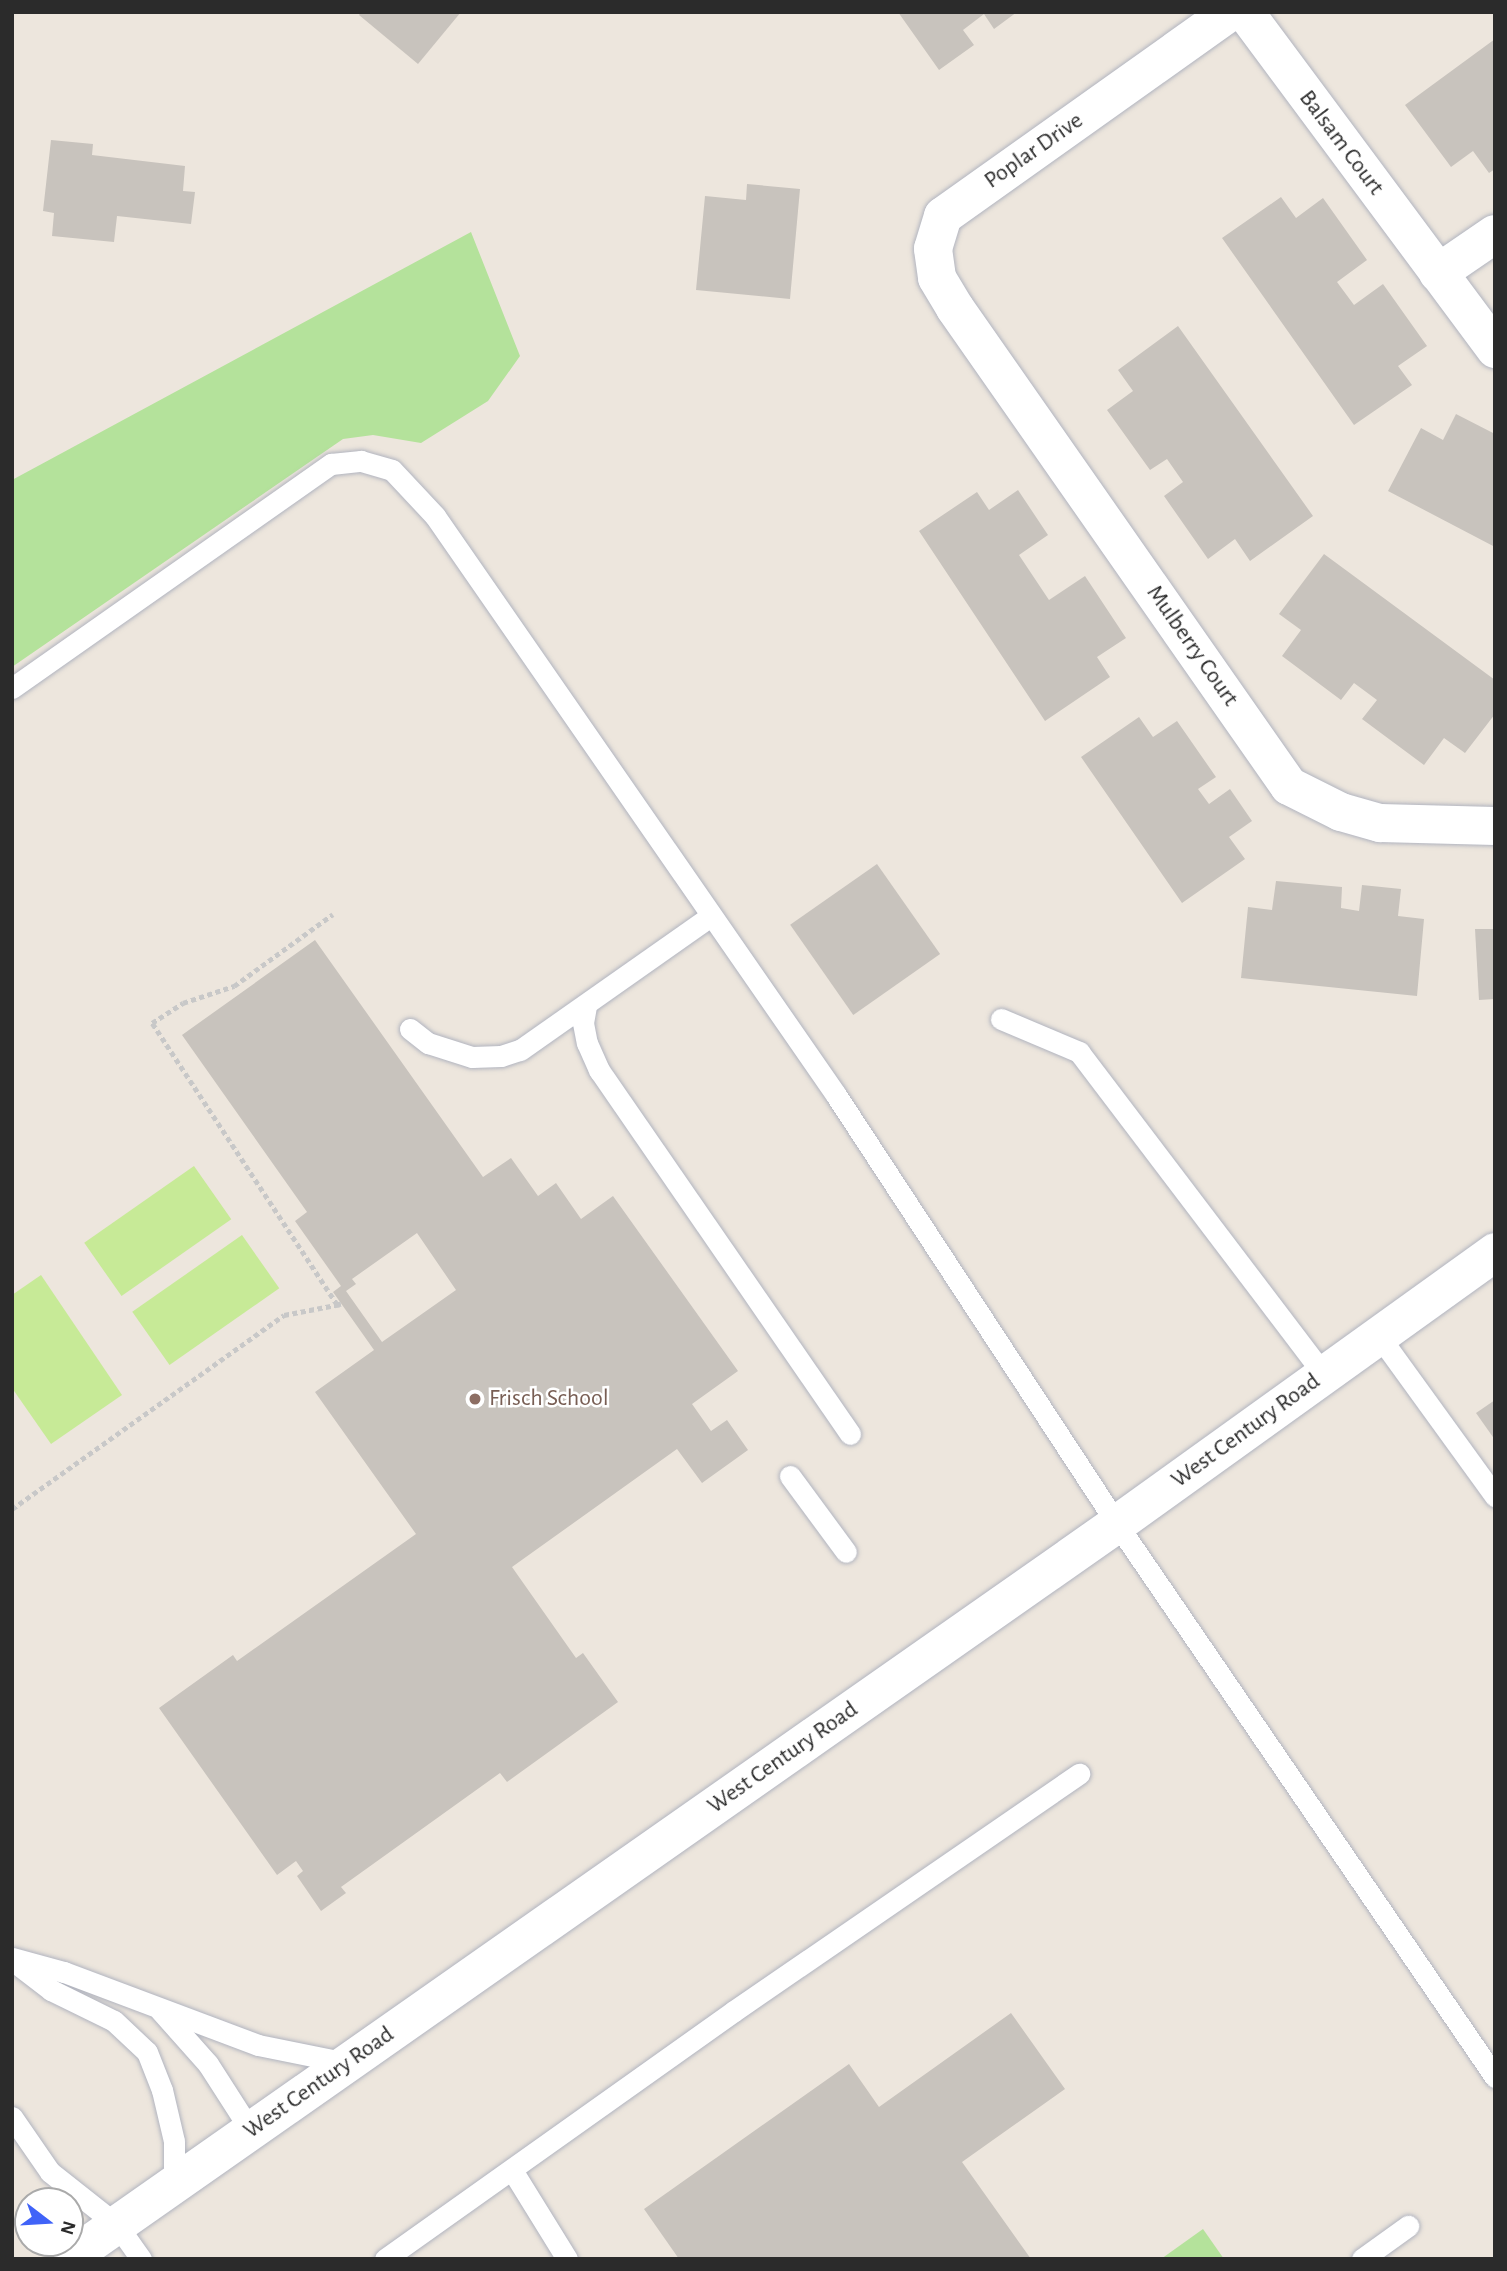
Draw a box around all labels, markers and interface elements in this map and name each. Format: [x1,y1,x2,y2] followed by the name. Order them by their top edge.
[1292,85,1390,201] street label: Balsam Court
[979,107,1089,195] street label: Poplar Drive
[1140,580,1244,712] street label: Mulberry Court
[1166,1367,1326,1495] street label: West Century Road
[489,1385,609,1413] place label: Frisch School
[467,1391,483,1407] marker: Frisch School
[702,1695,864,1821] street label: West Century Road
[238,2020,400,2146] street label: West Century Road
[14,2187,84,2257] north arrow
[57,2219,79,2237] text: N

